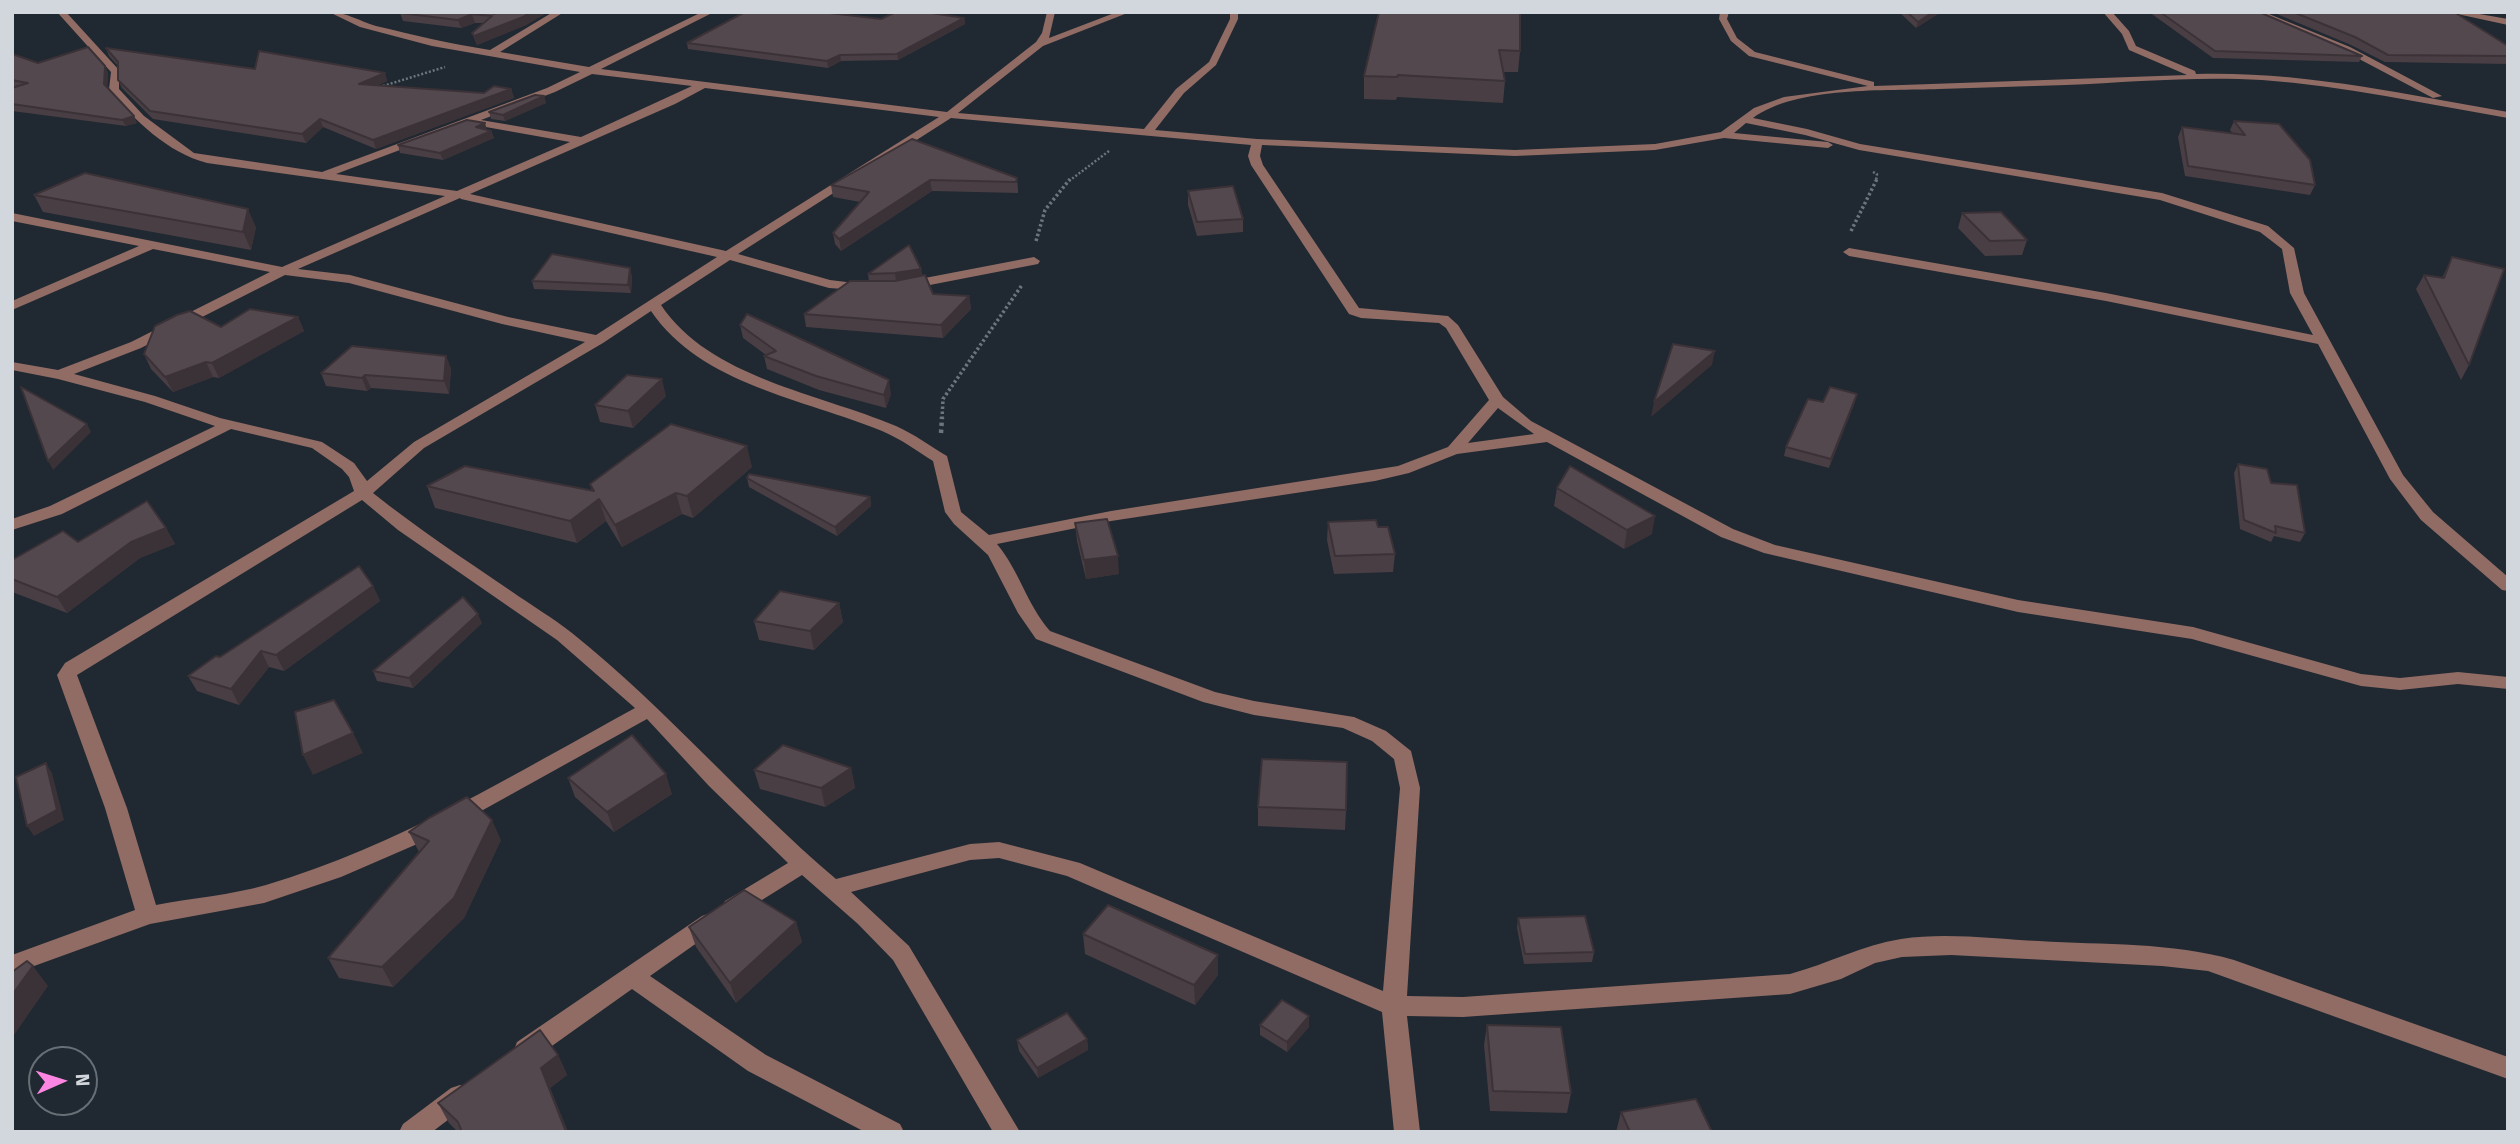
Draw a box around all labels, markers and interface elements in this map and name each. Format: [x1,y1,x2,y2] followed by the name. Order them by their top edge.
[28,1046,98,1116] north arrow
[71,1073,94,1087] text: N

